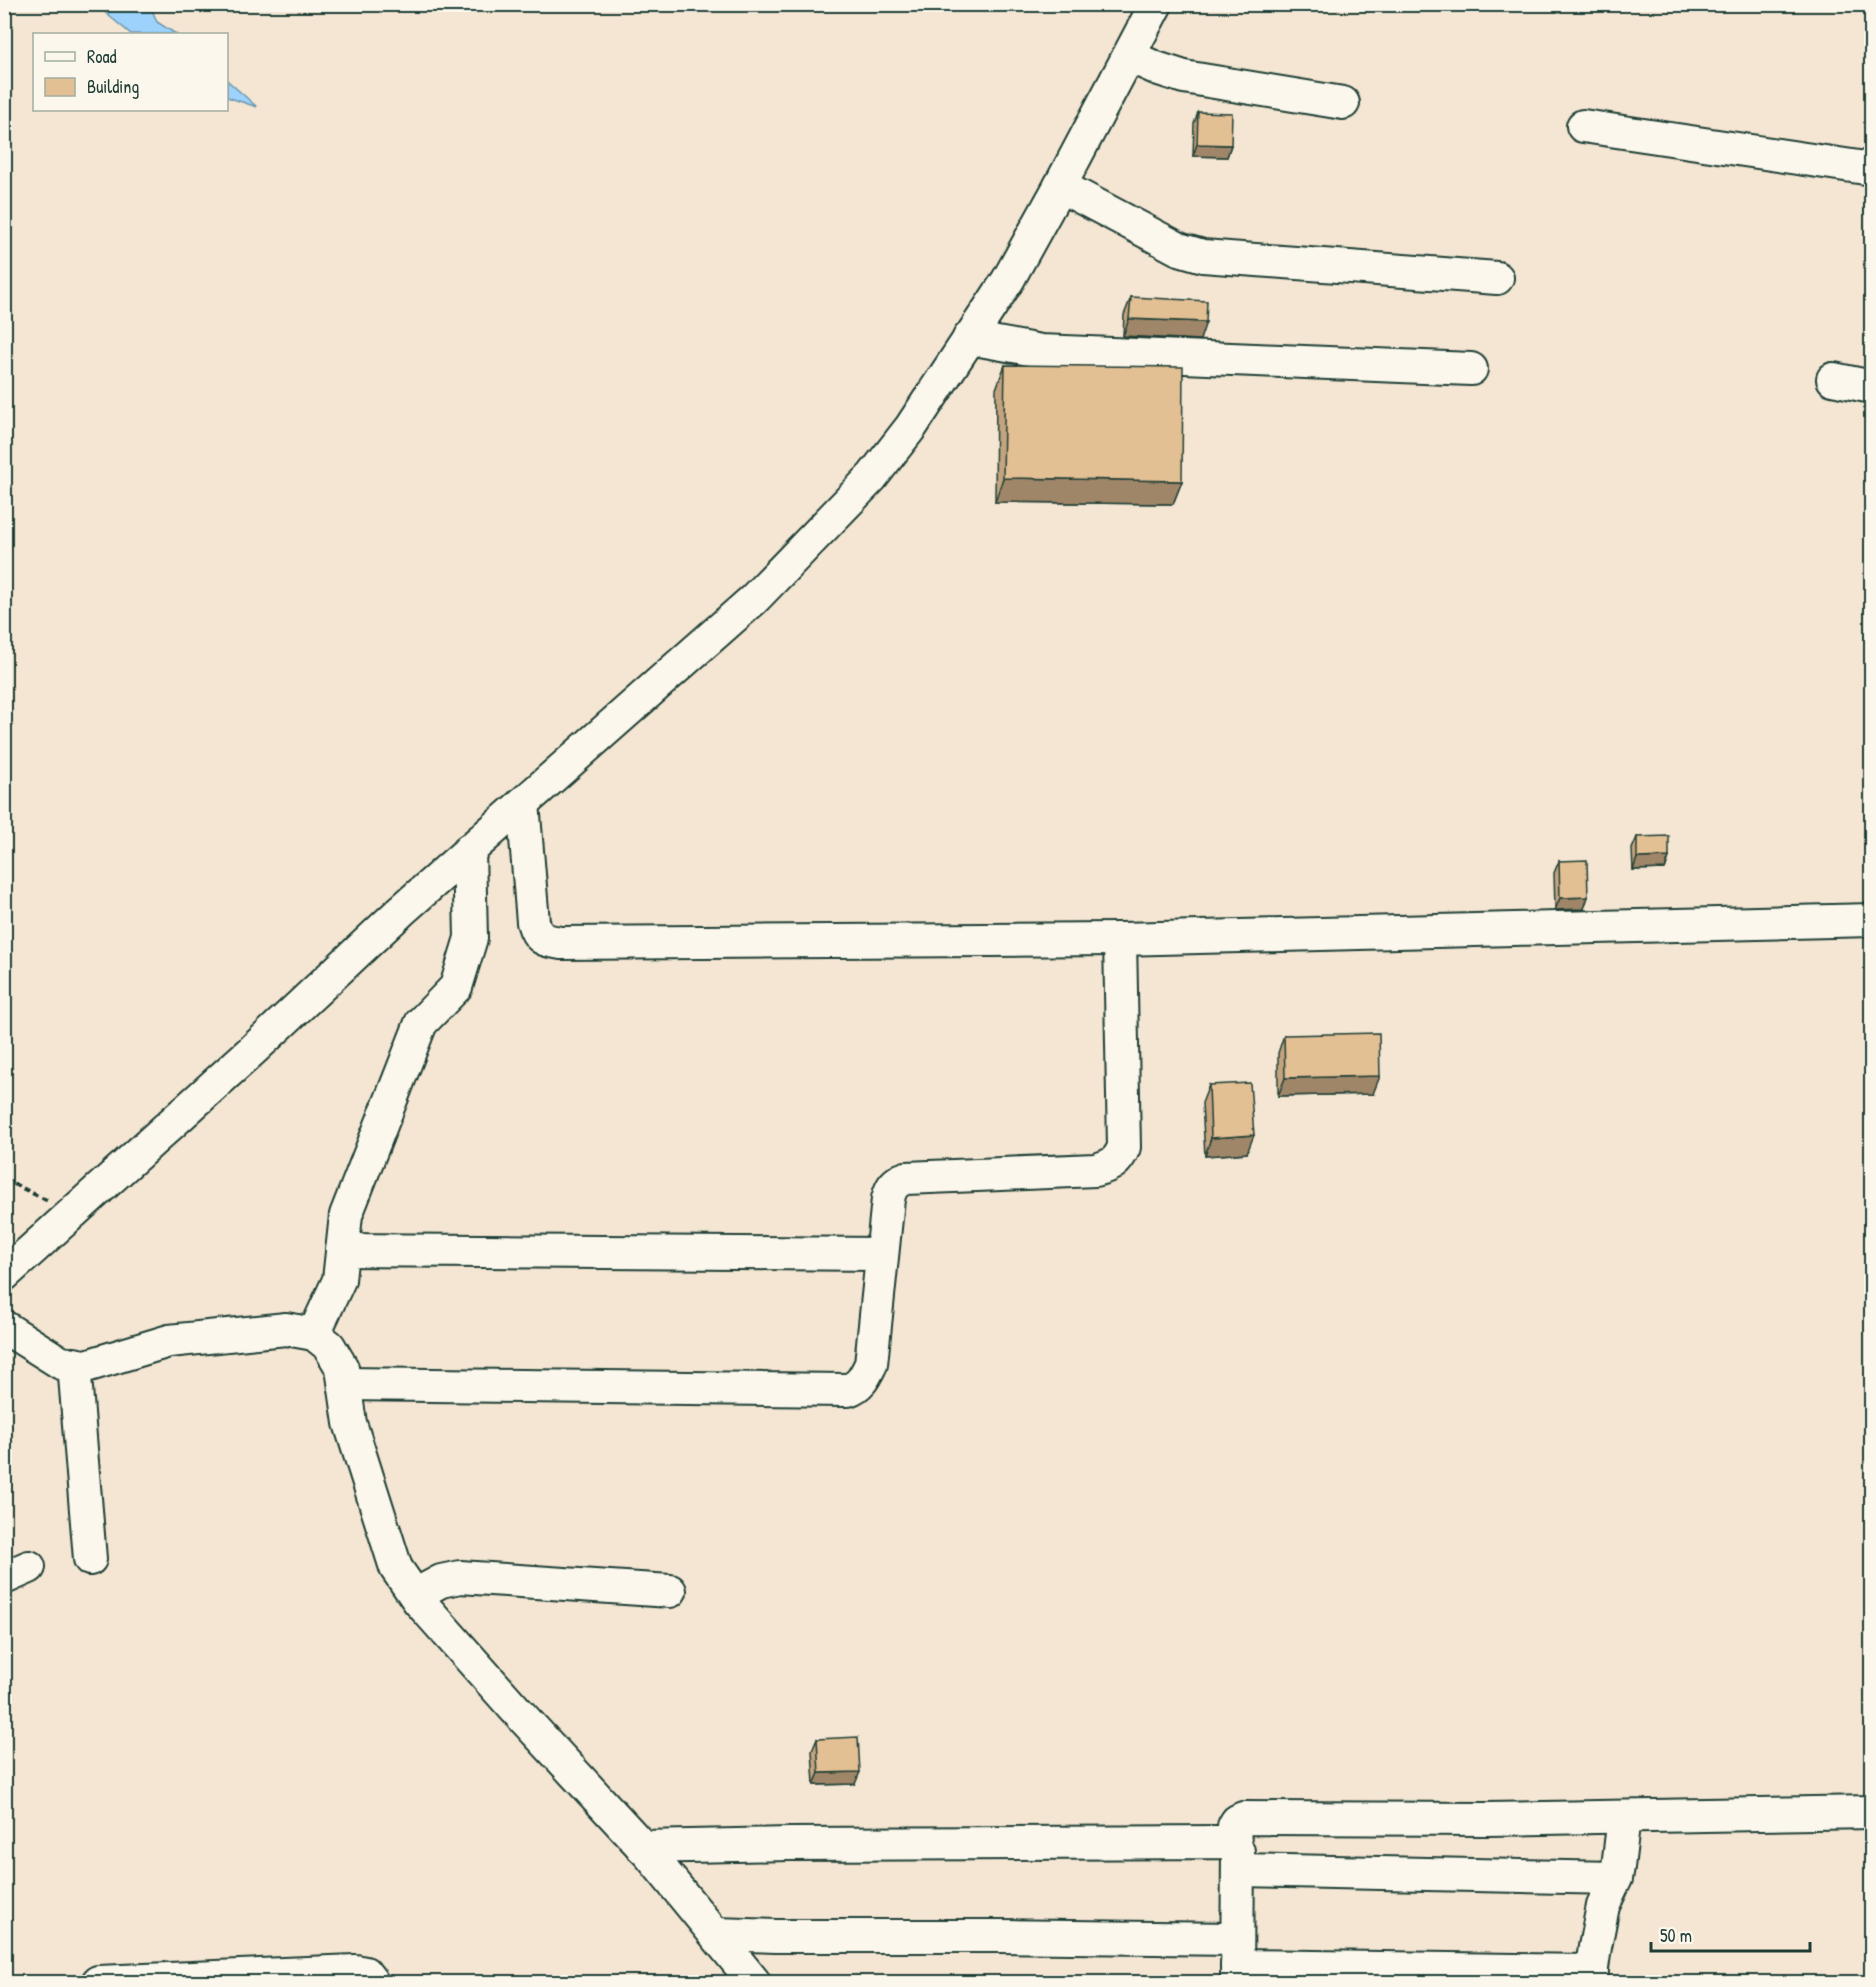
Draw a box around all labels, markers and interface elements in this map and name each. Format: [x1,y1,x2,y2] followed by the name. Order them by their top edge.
[33,33,228,111] legend
[87,44,117,69] text: Road
[87,74,139,99] text: Building
[1651,1915,1810,1953] scale bar
[1660,1923,1692,1948] text: 50 m

